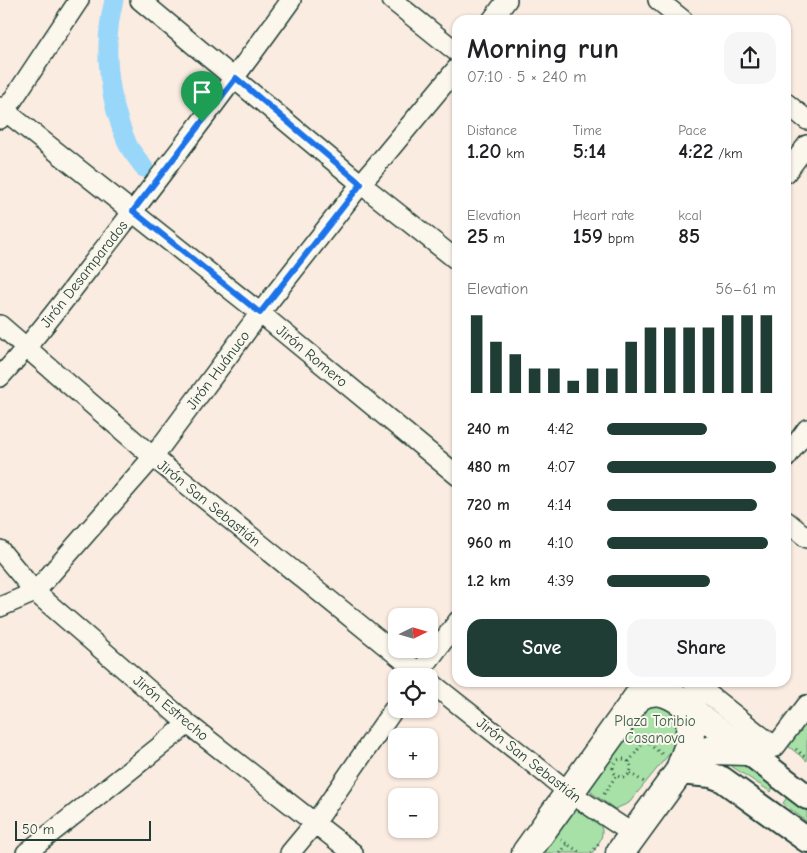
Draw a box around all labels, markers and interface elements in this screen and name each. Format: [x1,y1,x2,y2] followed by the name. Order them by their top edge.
[724,32,776,84] button: share
[467,33,619,65] text: Morning run
[467,68,587,86] text: 07:10 · 5 × 240 m
[181,71,223,122] pin
[188,78,216,106] icon: arrive
[467,122,517,139] text: Distance
[573,122,602,139] text: Time
[678,122,707,139] text: Pace
[467,139,502,163] text: 1.20
[573,139,606,163] text: 5:14
[678,139,713,163] text: 4:22
[502,145,525,162] text: km
[713,145,743,162] text: /km
[467,207,521,224] text: Elevation
[573,207,634,224] text: Heart rate
[678,207,702,224] text: kcal
[36,217,132,331] street label: Jirón Desamparados
[467,224,489,248] text: 25
[573,224,603,248] text: 159
[678,224,700,248] text: 85
[489,230,505,247] text: m
[603,230,634,247] text: bpm
[467,280,528,298] text: Elevation
[715,280,776,298] text: 56–61 m
[273,321,351,391] street label: Jirón Romero
[182,327,254,413] street label: Jirón Huánuco
[467,420,510,438] text: 240 m
[547,420,574,438] text: 4:42
[154,456,264,550] street label: Jirón San Sebastián
[467,458,510,476] text: 480 m
[547,458,575,476] text: 4:07
[467,496,510,514] text: 720 m
[547,496,572,514] text: 4:14
[467,534,511,552] text: 960 m
[547,534,574,552] text: 4:10
[467,572,510,590] text: 1.2 km
[547,572,574,590] text: 4:39
[388,608,438,658] north arrow
[388,608,438,838] map controls
[467,619,617,677] button: Save
[627,619,776,677] button: Share
[388,668,438,718] button: locate
[130,671,212,745] street label: Jirón Estrecho
[614,712,696,747] park label: Plaza Toribio Casanova
[473,714,585,806] street label: Jirón San Sebastián
[388,728,438,778] button: +
[388,788,438,838] button: −
[15,818,151,841] scale bar
[22,821,54,838] text: 50 m

